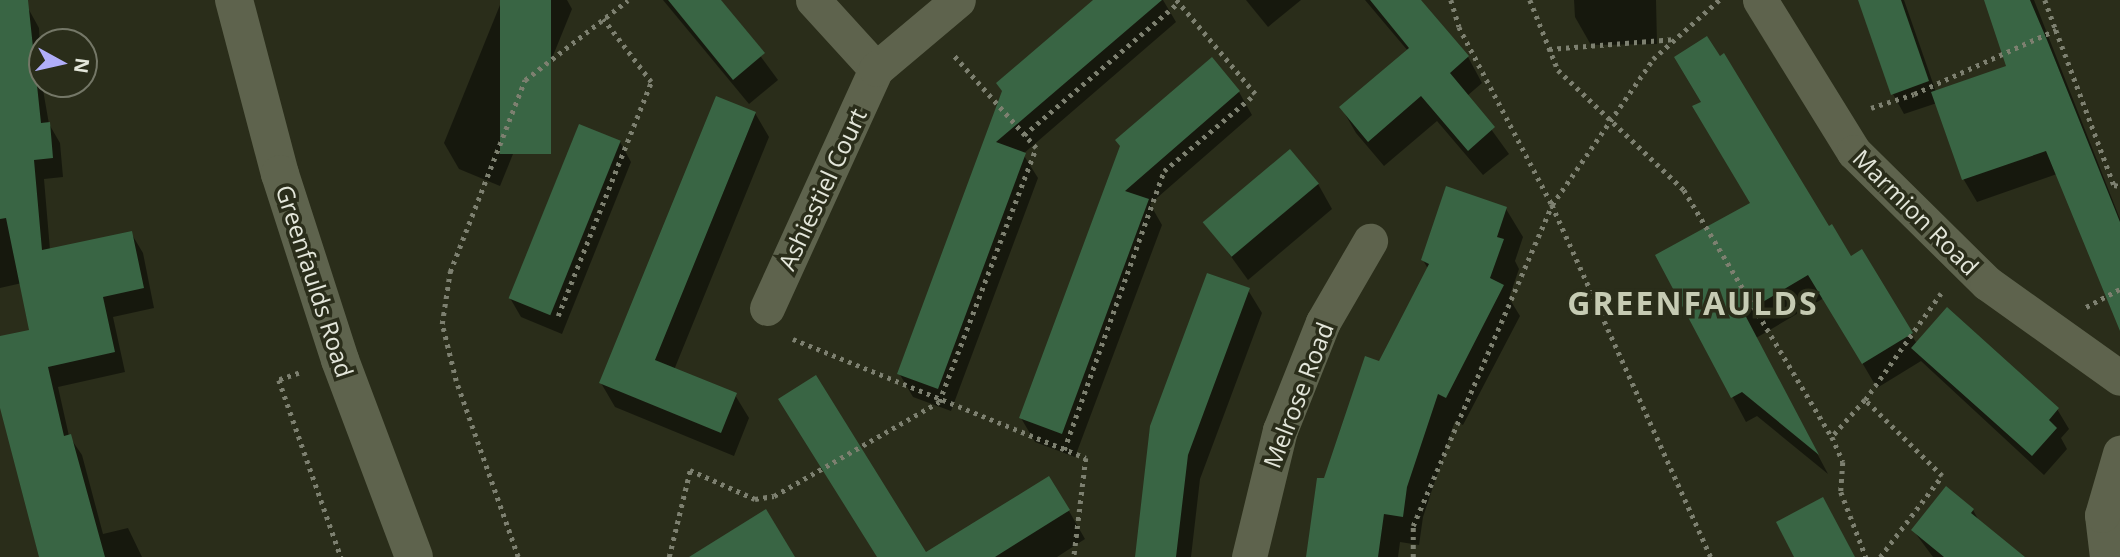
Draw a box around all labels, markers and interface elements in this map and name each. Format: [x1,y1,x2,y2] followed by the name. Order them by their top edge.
[28,28,98,98] north arrow
[68,56,96,75] text: N
[772,103,872,275] street label: Ashiestiel Court
[1847,143,1985,281] street label: Marmion Road
[270,181,360,381] street label: Greenfaulds Road
[1569,284,1817,322] district label: GREENFAULDS
[1257,318,1339,472] street label: Melrose Road

